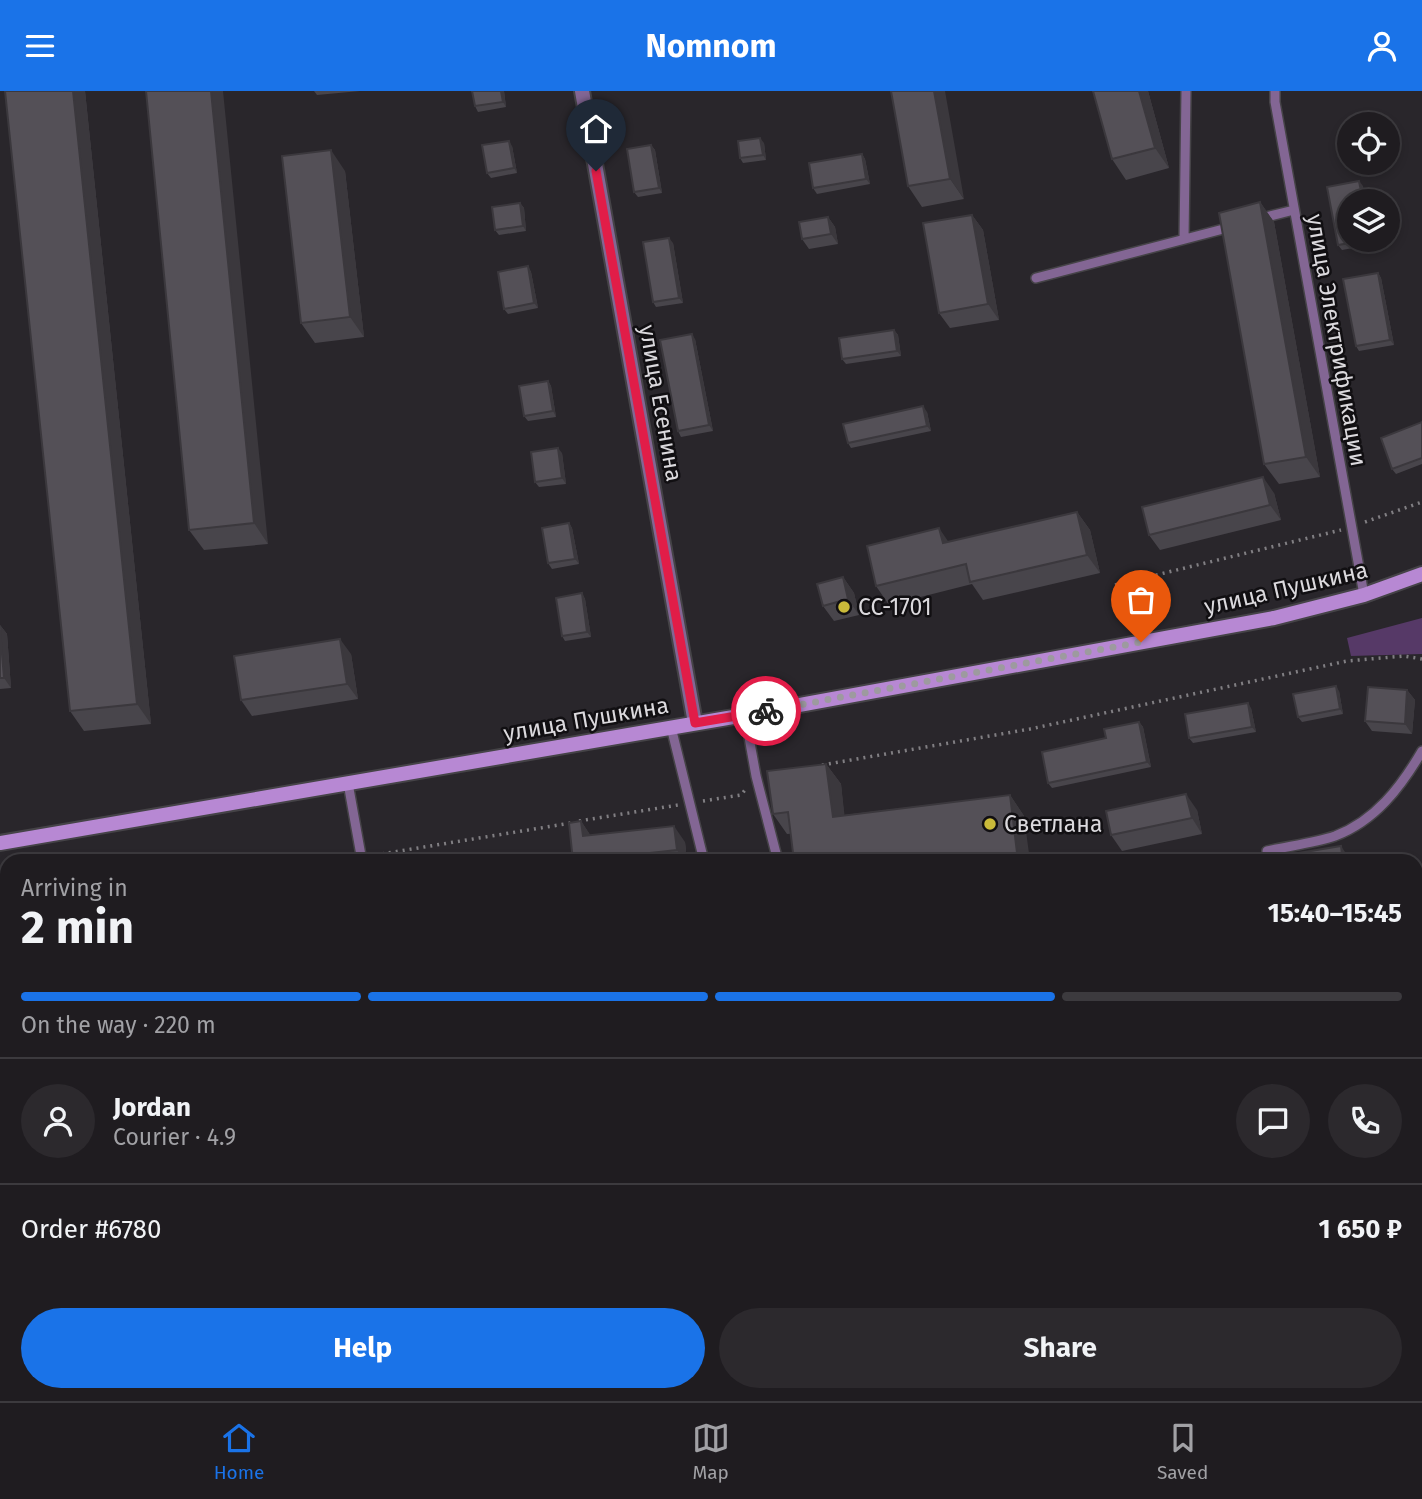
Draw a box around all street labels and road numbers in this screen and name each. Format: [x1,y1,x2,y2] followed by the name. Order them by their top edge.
[1301,212,1373,468] street label: улица Электрификации
[633,322,689,484] street label: улица Есенина
[1201,556,1371,620] street label: улица Пушкина
[501,691,671,747] street label: улица Пушкина

